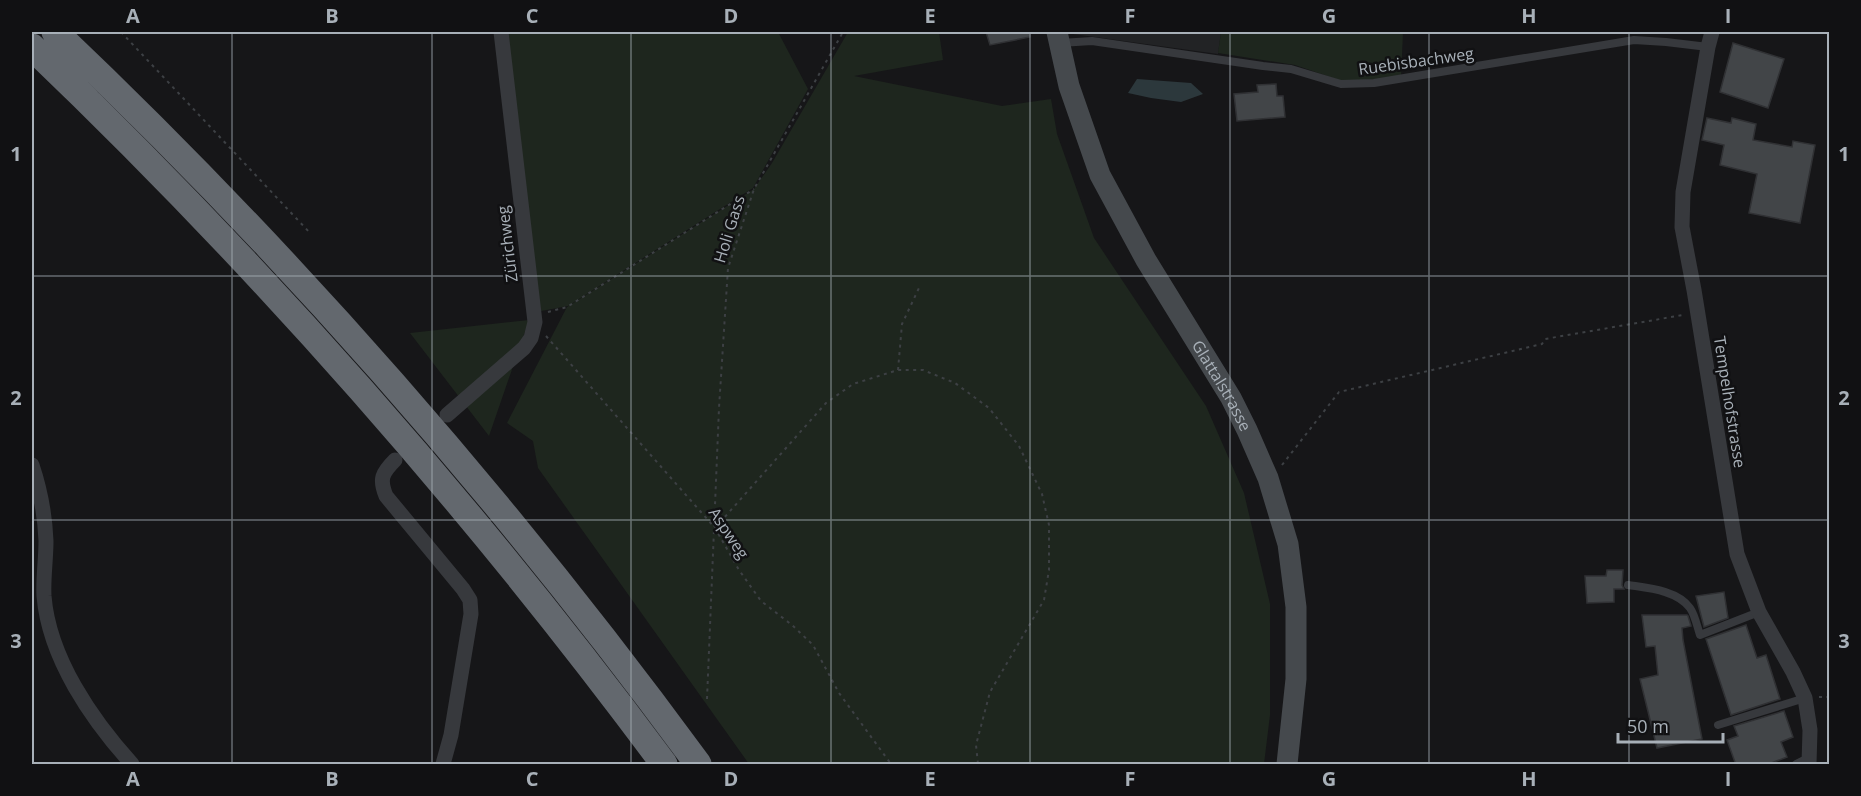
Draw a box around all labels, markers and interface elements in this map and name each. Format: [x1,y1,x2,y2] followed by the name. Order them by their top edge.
[126,2,140,29] text: A
[325,2,339,29] text: B
[526,2,539,29] text: C
[724,2,738,29] text: D
[924,2,936,29] text: E
[1125,2,1135,29] text: F
[1322,2,1336,29] text: G
[1521,2,1537,29] text: H
[1725,2,1731,29] text: I
[1357,42,1475,80] street label: Ruebisbachweg
[10,140,22,167] text: 1
[1838,140,1850,167] text: 1
[708,193,750,265] street label: Holi Gass
[491,204,523,284] street label: Zürichweg
[1709,334,1751,470] street label: Tempelhofstrasse
[1187,336,1257,435] street label: Glattalstrasse
[10,384,22,411] text: 2
[1838,384,1850,411] text: 2
[704,503,754,563] street label: Aspweg
[10,627,22,654] text: 3
[1838,627,1850,654] text: 3
[1618,706,1723,744] scale bar
[1627,714,1669,738] text: 50 m
[126,765,140,792] text: A
[325,765,339,792] text: B
[526,765,539,792] text: C
[724,765,738,792] text: D
[924,765,936,792] text: E
[1125,765,1135,792] text: F
[1322,765,1336,792] text: G
[1521,765,1537,792] text: H
[1725,765,1731,792] text: I

